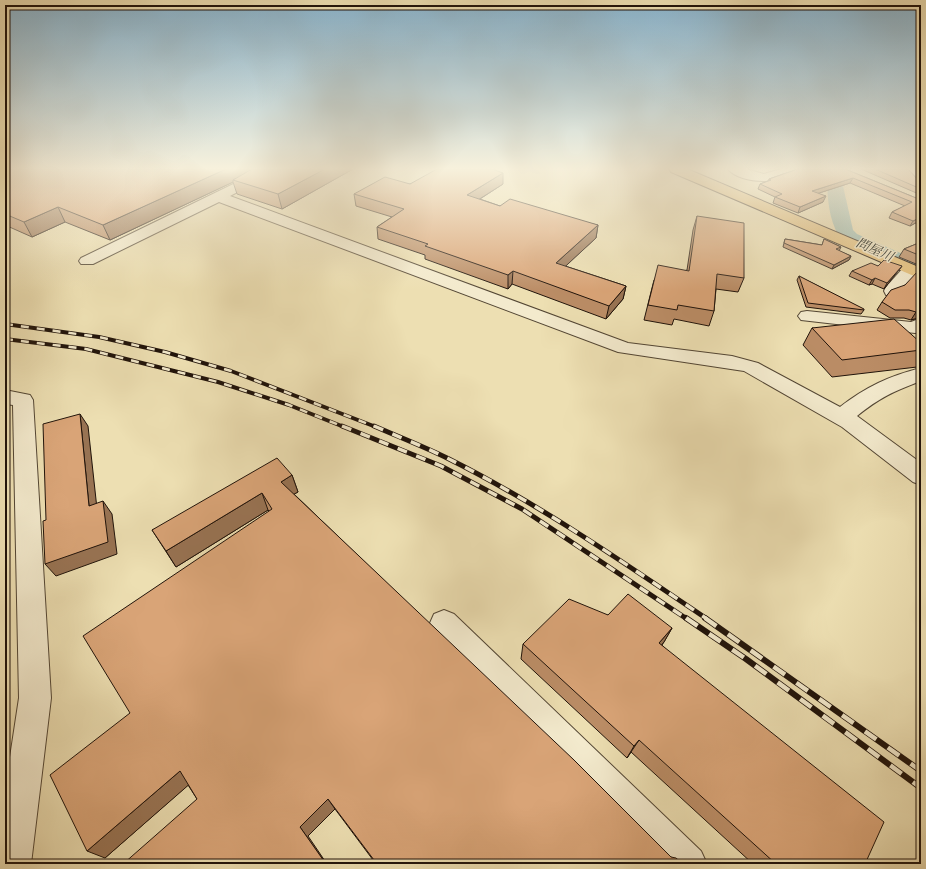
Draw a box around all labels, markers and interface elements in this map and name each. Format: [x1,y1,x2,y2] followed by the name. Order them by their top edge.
[854,236,897,265] water label: 問屋川

